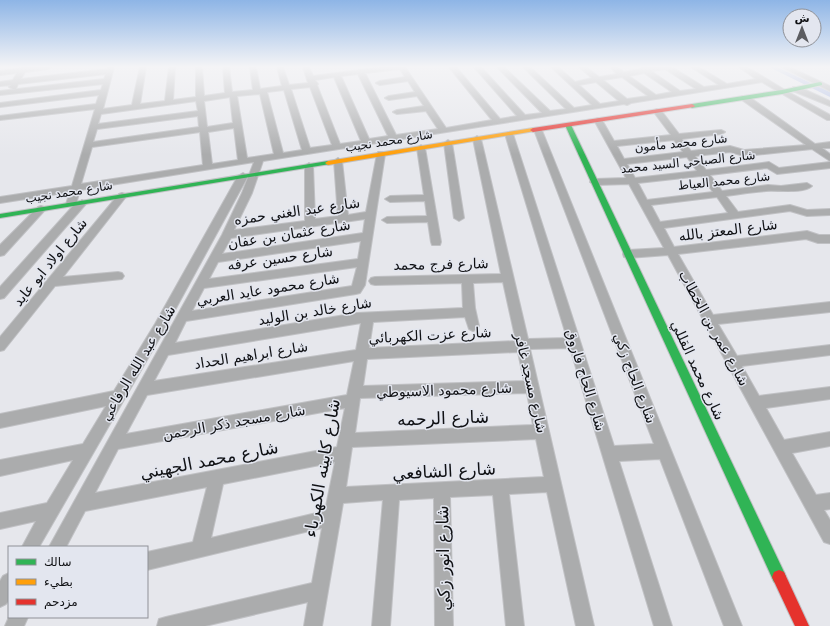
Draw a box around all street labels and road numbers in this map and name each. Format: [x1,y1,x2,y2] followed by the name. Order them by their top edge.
[344,127,434,156] street label: شارع محمد نجيب
[634,129,728,156] street label: شارع محمد مأمون
[620,148,756,177] street label: شارع الصباحي السيد محمد
[677,169,771,194] street label: شارع محمد العياط
[24,178,114,207] street label: شارع محمد نجيب
[233,194,361,229] street label: شارع عبد الغني حمزه
[10,215,91,310] street label: شارع اولاد ابو عايد
[226,216,352,253] street label: شارع عثمان بن عفان
[678,216,778,245] street label: شارع المعتز بالله
[226,243,334,274] street label: شارع حسين عرفه
[393,255,489,274] street label: شارع فرج محمد
[675,268,752,389] street label: شارع عمر بن الخطاب
[195,270,341,309] street label: شارع محمود عايد العربي
[257,294,373,329] street label: شارع خالد بن الوليد
[97,303,180,424] street label: شارع عبد الله الرفاعي
[667,318,728,423] street label: شارع محمد القللي
[368,324,492,347] street label: شارع عزت الكهربائي
[562,327,609,433] street label: شارع الحاج فاروق
[510,330,550,435] street label: شارع مسجد غافر
[609,331,660,426] street label: شارع الحاج زكي
[193,338,309,373] street label: شارع ابراهيم الحداد
[376,380,512,401] street label: شارع محمود الاسيوطي
[300,397,345,539] street label: شارع كابينه الكهرباء
[161,402,307,443] street label: شارع مسجد ذكر الرحمن
[397,406,489,431] street label: شارع الرحمه
[138,437,280,484] street label: شارع محمد الجهيني
[392,458,496,485] street label: شارع الشافعي
[432,505,455,611] street label: شارع انور زكي

